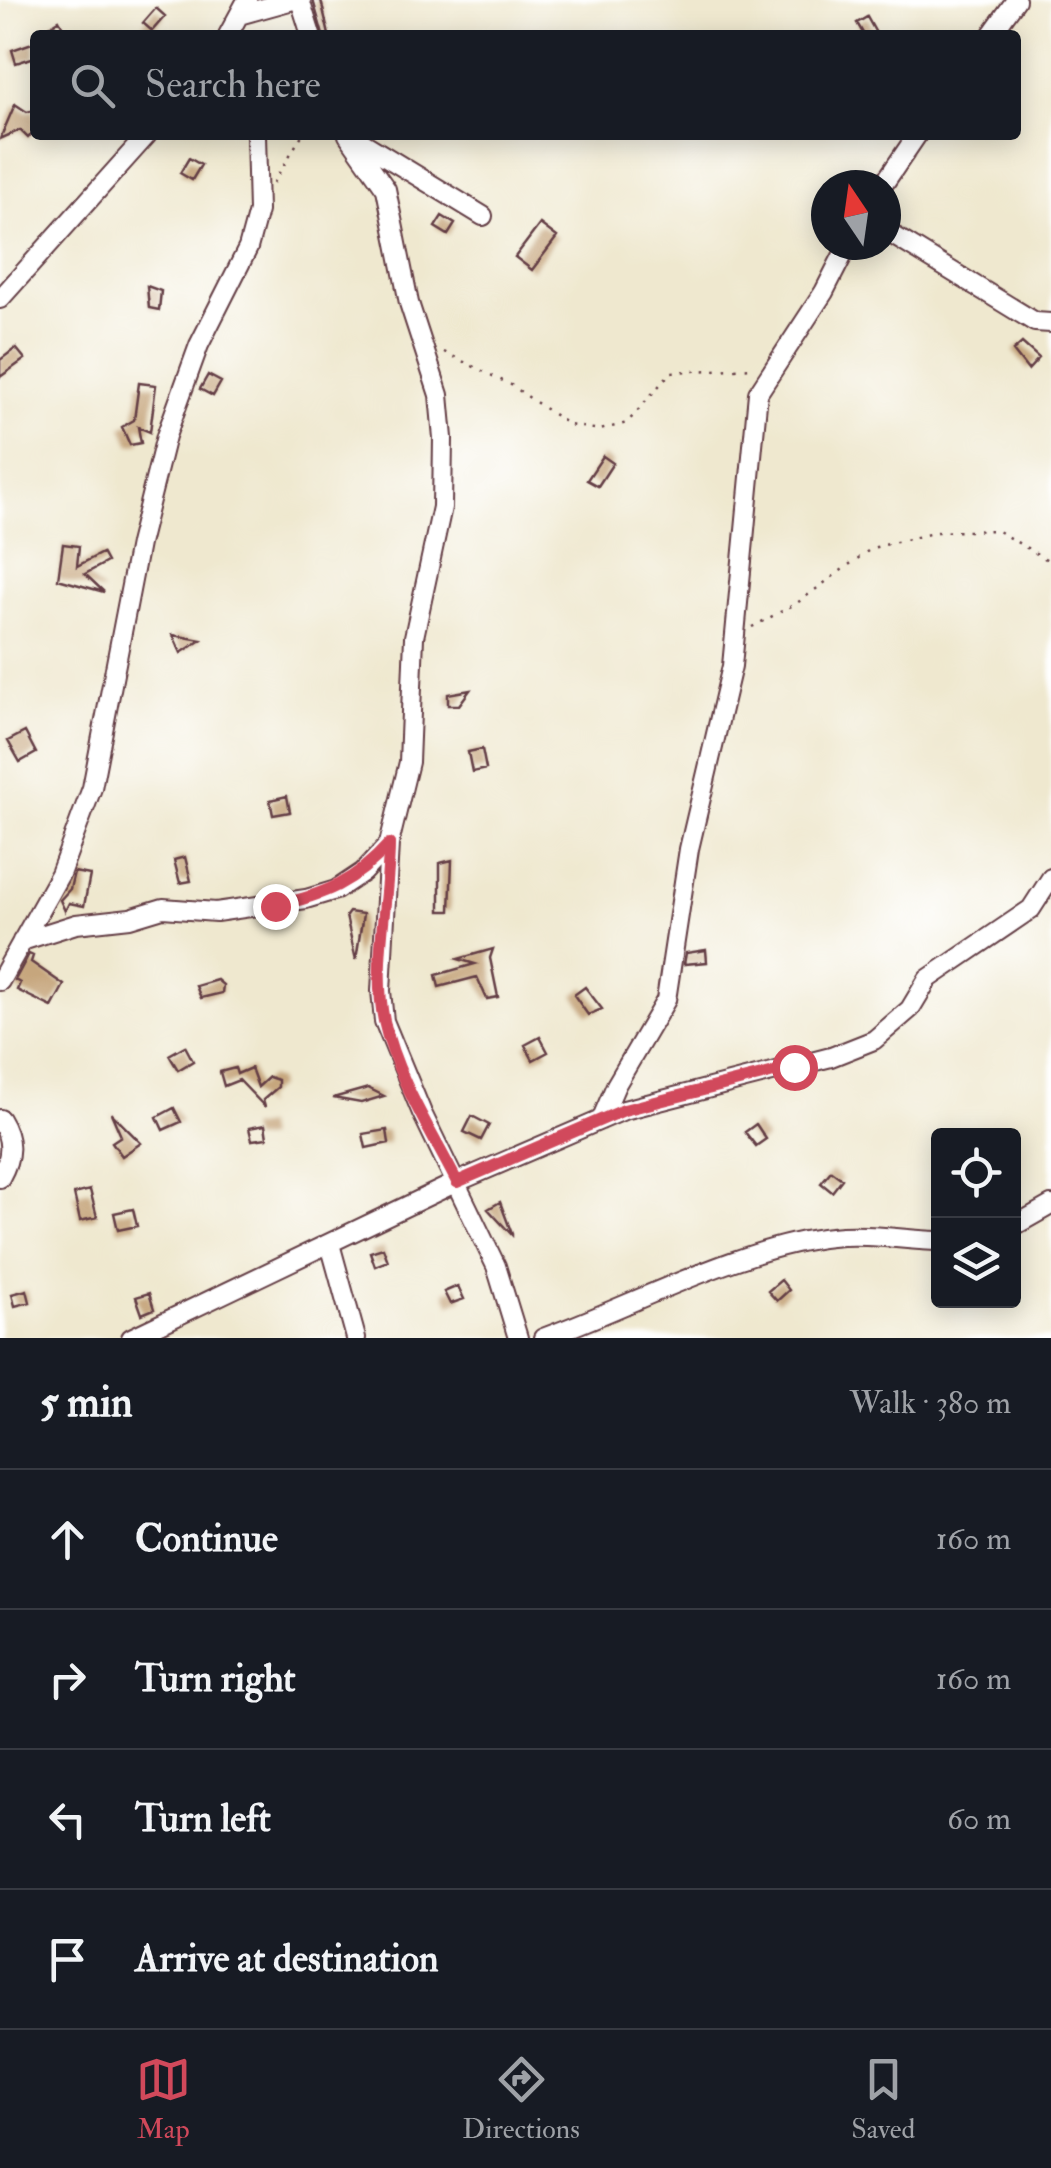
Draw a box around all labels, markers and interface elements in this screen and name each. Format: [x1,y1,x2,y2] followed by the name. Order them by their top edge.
[30,30,1021,140] search box
[65,58,120,113] icon: search
[145,61,321,109] text: Search here
[811,170,901,260] north arrow
[253,884,299,930] route end
[772,1045,818,1091] route start
[931,1128,1021,1308] map controls
[931,1128,1021,1218] button: locate
[931,1218,1021,1308] button: layers
[40,1377,133,1429] text: 5 min
[850,1383,1011,1423] text: Walk · 380 m
[40,1512,95,1567] icon: ahead
[135,1515,278,1563] text: Continue
[936,1519,1011,1559] text: 160 m
[40,1652,95,1707] icon: right
[135,1655,296,1703] text: Turn right
[936,1659,1011,1699] text: 160 m
[40,1792,95,1847] icon: left
[135,1795,271,1843] text: Turn left
[947,1799,1011,1839] text: 60 m
[40,1932,95,1987] icon: arrive
[135,1935,439,1983] text: Arrive at destination
[136,2052,191,2147] tab: Map
[462,2052,580,2147] tab: Directions
[851,2052,915,2147] tab: Saved

